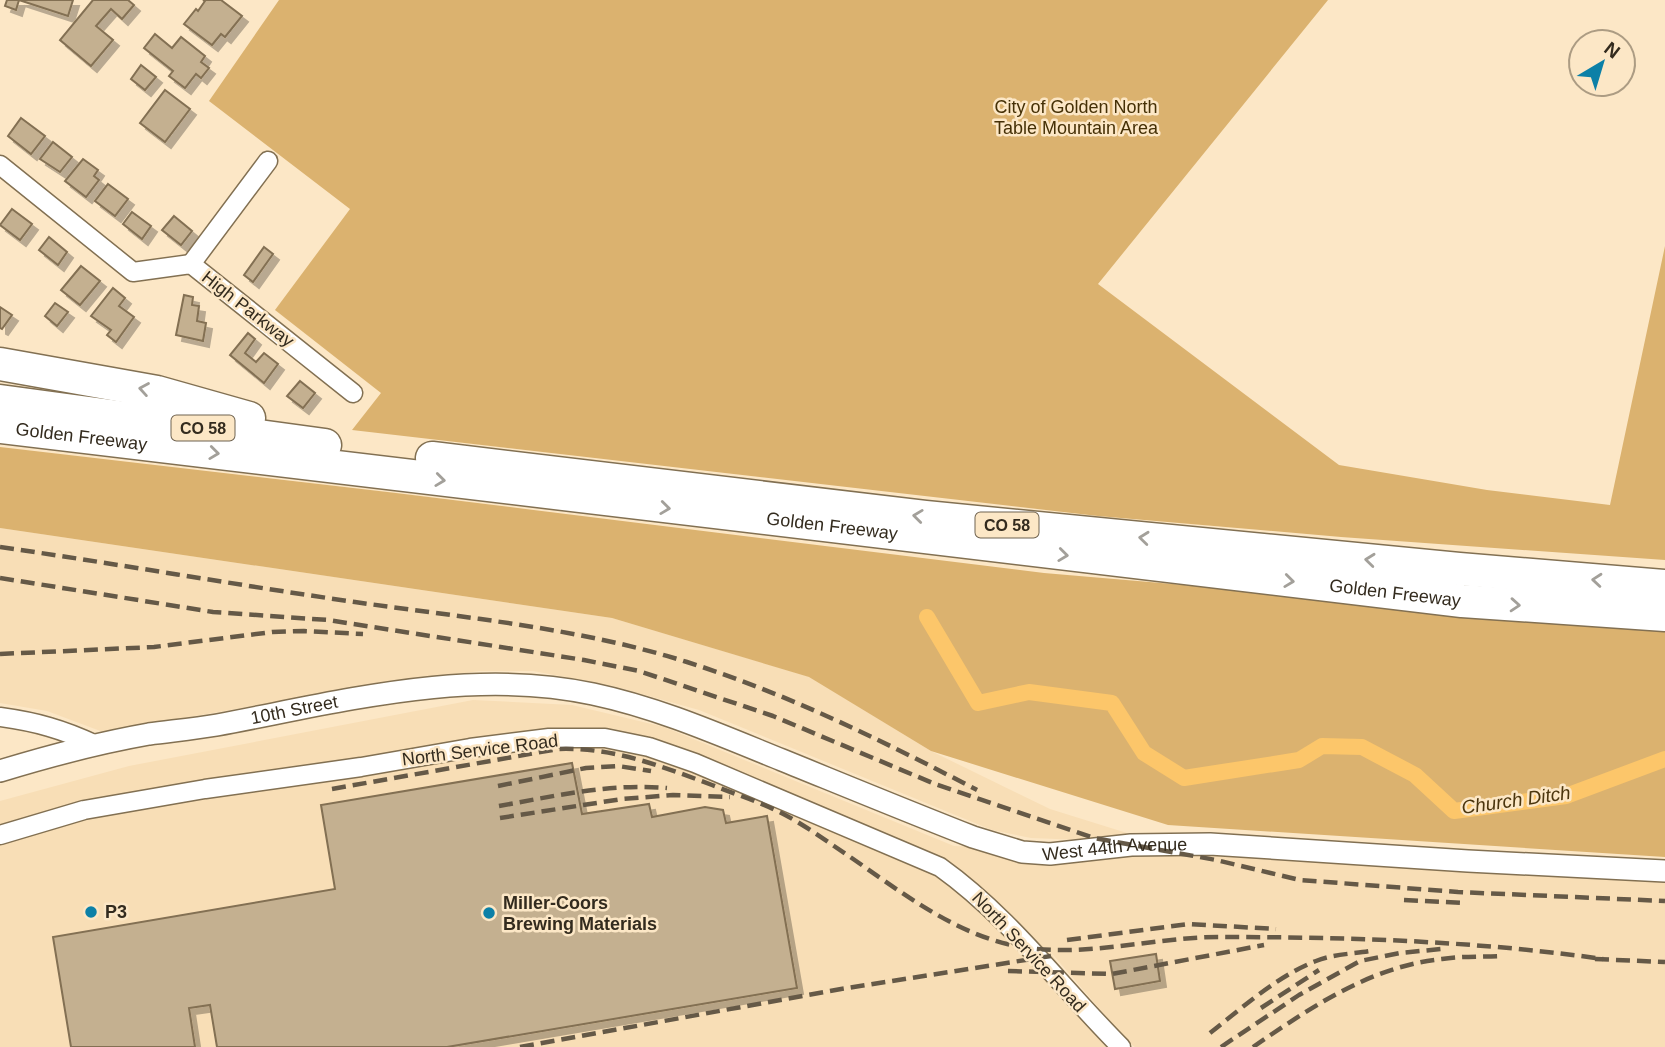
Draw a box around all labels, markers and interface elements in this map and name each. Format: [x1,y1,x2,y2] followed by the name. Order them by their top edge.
[1567,28,1637,98] north arrow
[1600,37,1624,62] text: N
[994,97,1159,138] park label: City of Golden North Table Mountain Area
[198,267,298,351] street label: High Parkway
[138,383,150,398] one-way arrow
[172,416,234,440] road number: CO 58
[15,419,148,454] street label: Golden Freeway
[208,445,219,460] one-way arrow
[434,473,445,488] one-way arrow
[660,500,671,515] one-way arrow
[765,508,899,544] street label: Golden Freeway
[912,508,923,523] one-way arrow
[976,512,1038,538] road number: CO 58
[1138,531,1149,546] one-way arrow
[1058,547,1069,562] one-way arrow
[1365,553,1376,568] one-way arrow
[1591,573,1602,588] one-way arrow
[1283,574,1295,589] one-way arrow
[1328,575,1462,611] street label: Golden Freeway
[1510,597,1521,612] one-way arrow
[249,692,339,728] street label: 10th Street
[401,731,559,769] street label: North Service Road
[1460,782,1572,818] water label: Church Ditch
[1041,834,1187,865] street label: West 44th Avenue
[968,888,1090,1016] street label: North Service Road
[503,893,657,934] place label: Miller-Coors Brewing Materials
[105,902,127,922] place label: P3
[83,904,99,920] marker: P3
[481,905,497,921] marker: Miller-Coors Brewing Materials

